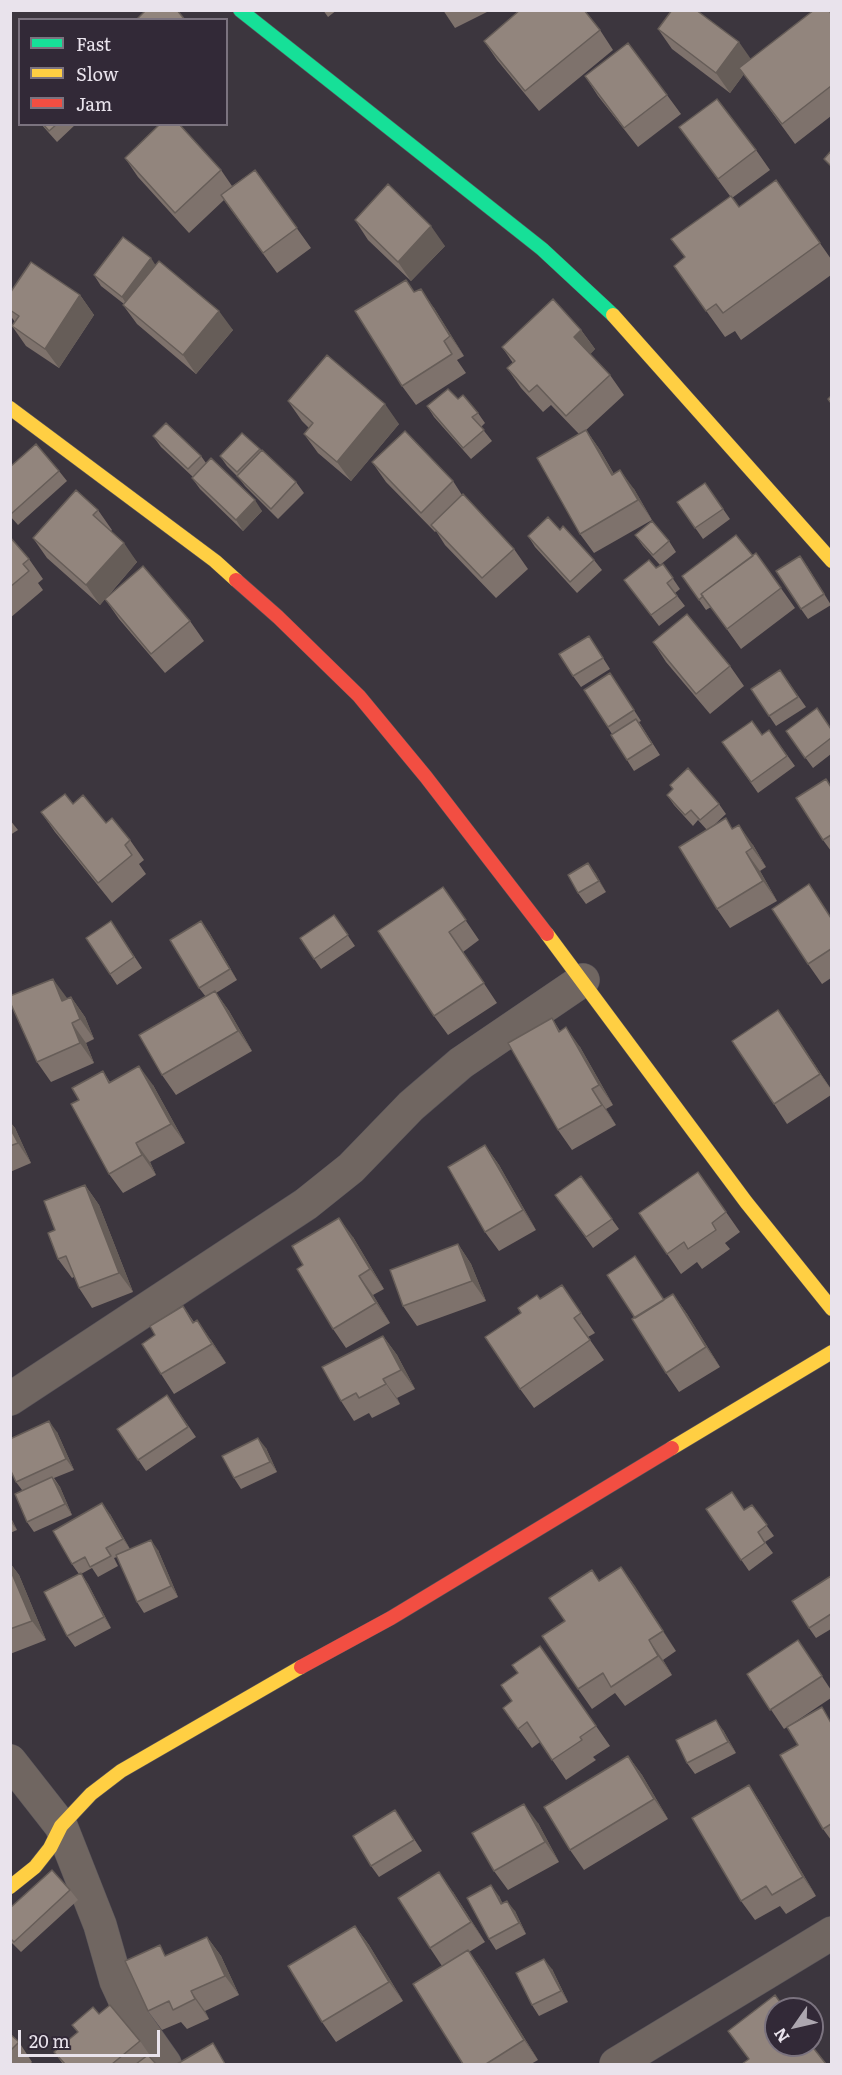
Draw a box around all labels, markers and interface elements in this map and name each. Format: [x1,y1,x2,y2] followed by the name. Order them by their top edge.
[18,18,228,126] legend
[76,30,111,57] text: Fast
[76,60,118,87] text: Slow
[76,90,112,117] text: Jam
[764,1997,824,2057] north arrow
[21,2018,164,2056] scale bar
[767,2024,794,2048] text: N
[29,2027,70,2054] text: 20 m

